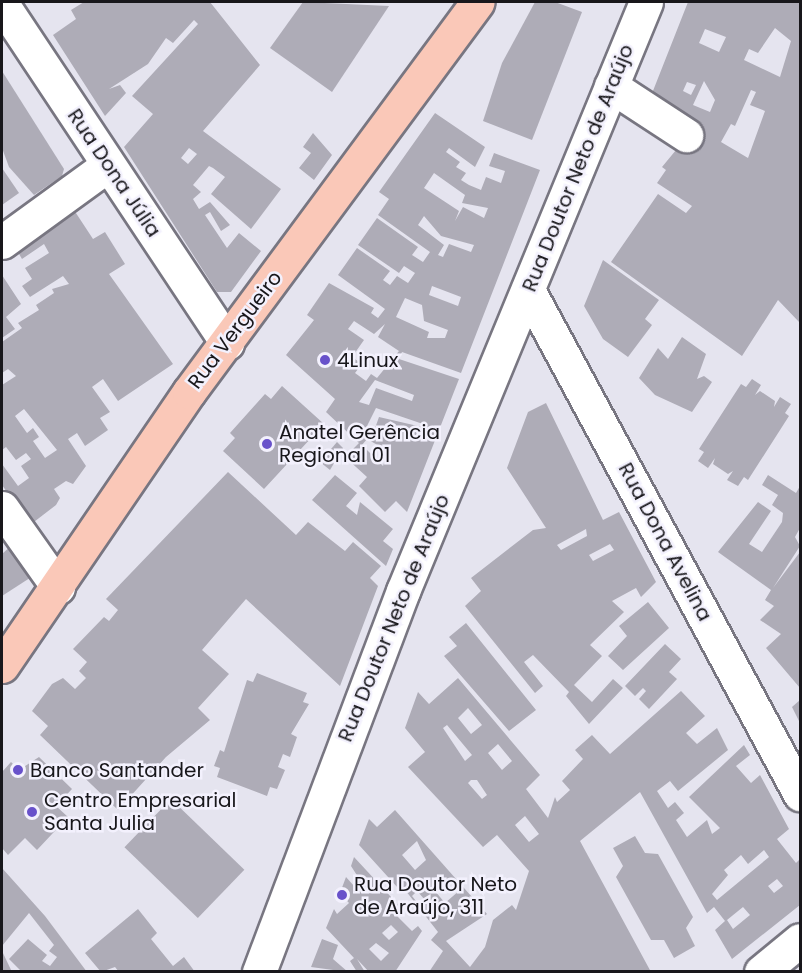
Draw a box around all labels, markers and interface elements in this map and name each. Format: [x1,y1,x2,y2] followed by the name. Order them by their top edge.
[517,41,639,295] street label: Rua Doutor Neto de Araújo
[62,104,166,242] street label: Rua Dona Júlia
[183,266,287,394] street label: Rua Vergueiro
[337,348,398,372] place label: 4Linux
[318,353,332,367] marker: 4Linux
[279,420,440,467] place label: Anatel Gerência Regional 01
[260,437,274,451] marker: Anatel Gerência Regional 01
[613,459,717,625] street label: Rua Dona Avelina
[333,491,455,745] street label: Rua Doutor Neto de Araújo
[30,758,204,782] place label: Banco Santander
[11,763,25,777] marker: Banco Santander
[44,789,237,836] place label: Centro Empresarial Santa Julia
[25,805,39,819] marker: Centro Empresarial Santa Julia
[354,872,517,919] place label: Rua Doutor Neto de Araújo, 311
[335,888,349,902] marker: Rua Doutor Neto de Araújo, 311

